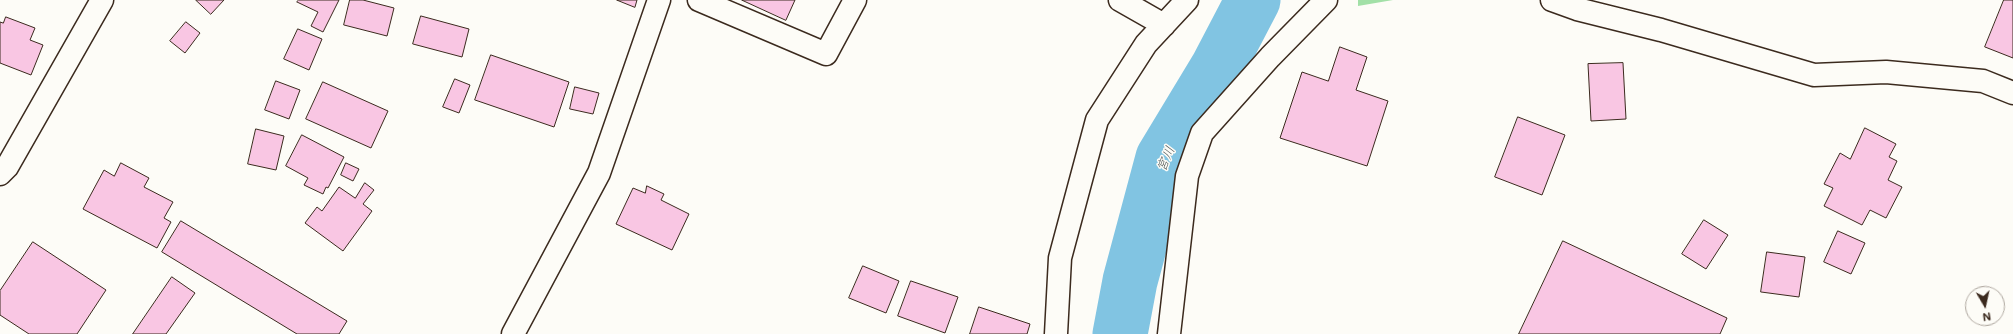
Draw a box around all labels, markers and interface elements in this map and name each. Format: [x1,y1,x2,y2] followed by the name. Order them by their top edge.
[1154,144,1178,174] water label: 宮川
[1965,286,2005,326] north arrow
[1982,309,1992,325] text: N

